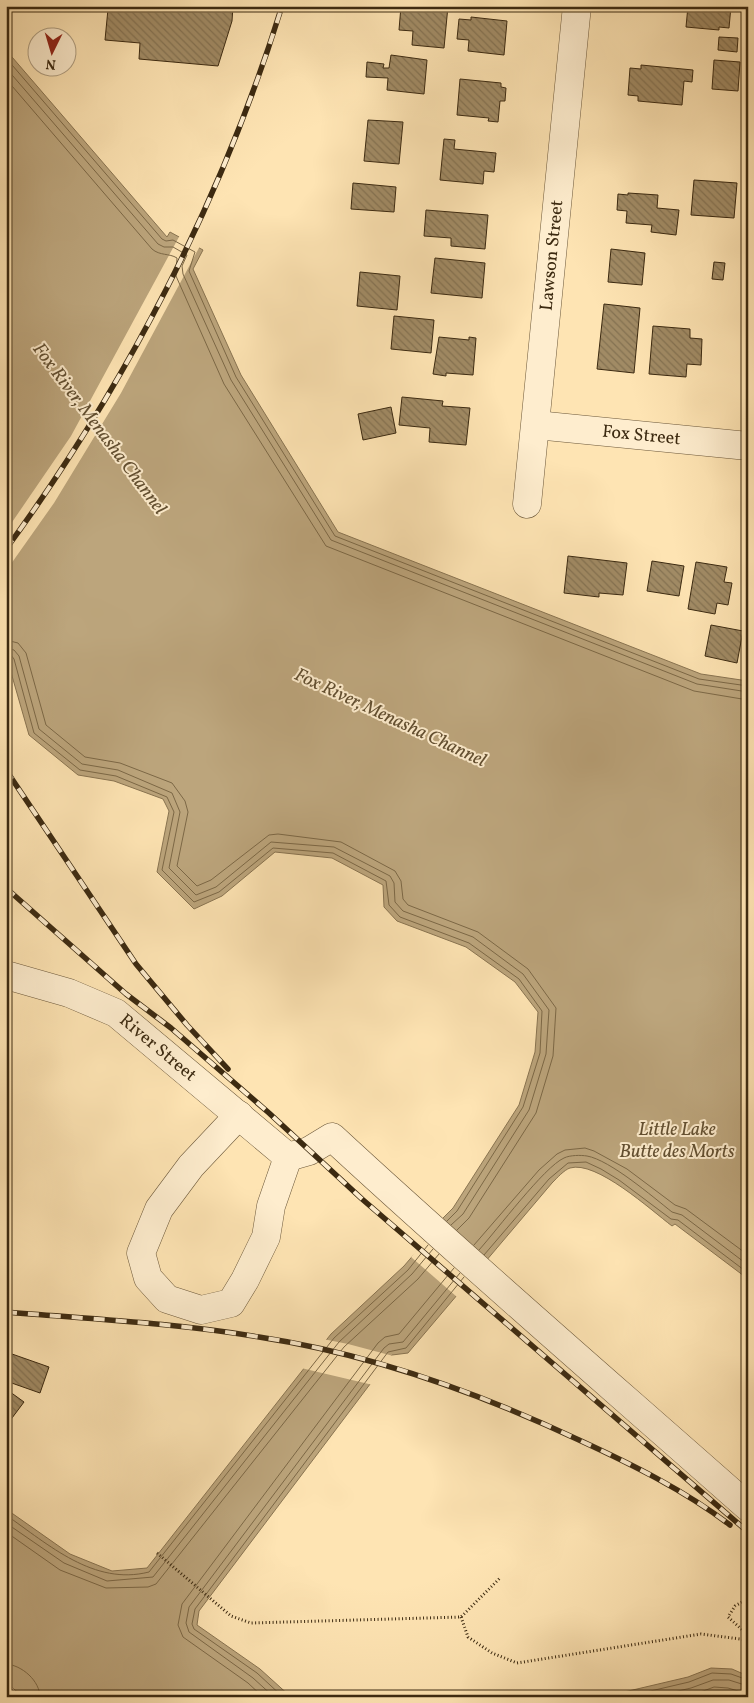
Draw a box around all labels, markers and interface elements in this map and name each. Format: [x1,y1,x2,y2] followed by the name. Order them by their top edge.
[28,28,78,78] north arrow
[45,54,57,73] text: N
[534,199,570,312] street label: Lawson Street
[26,338,172,520] water label: Fox River, Menasha Channel
[601,419,682,452] street label: Fox Street
[290,662,490,774] water label: Fox River, Menasha Channel
[114,1008,202,1088] street label: River Street
[619,1117,735,1165] water label: Little Lake Butte des Morts

